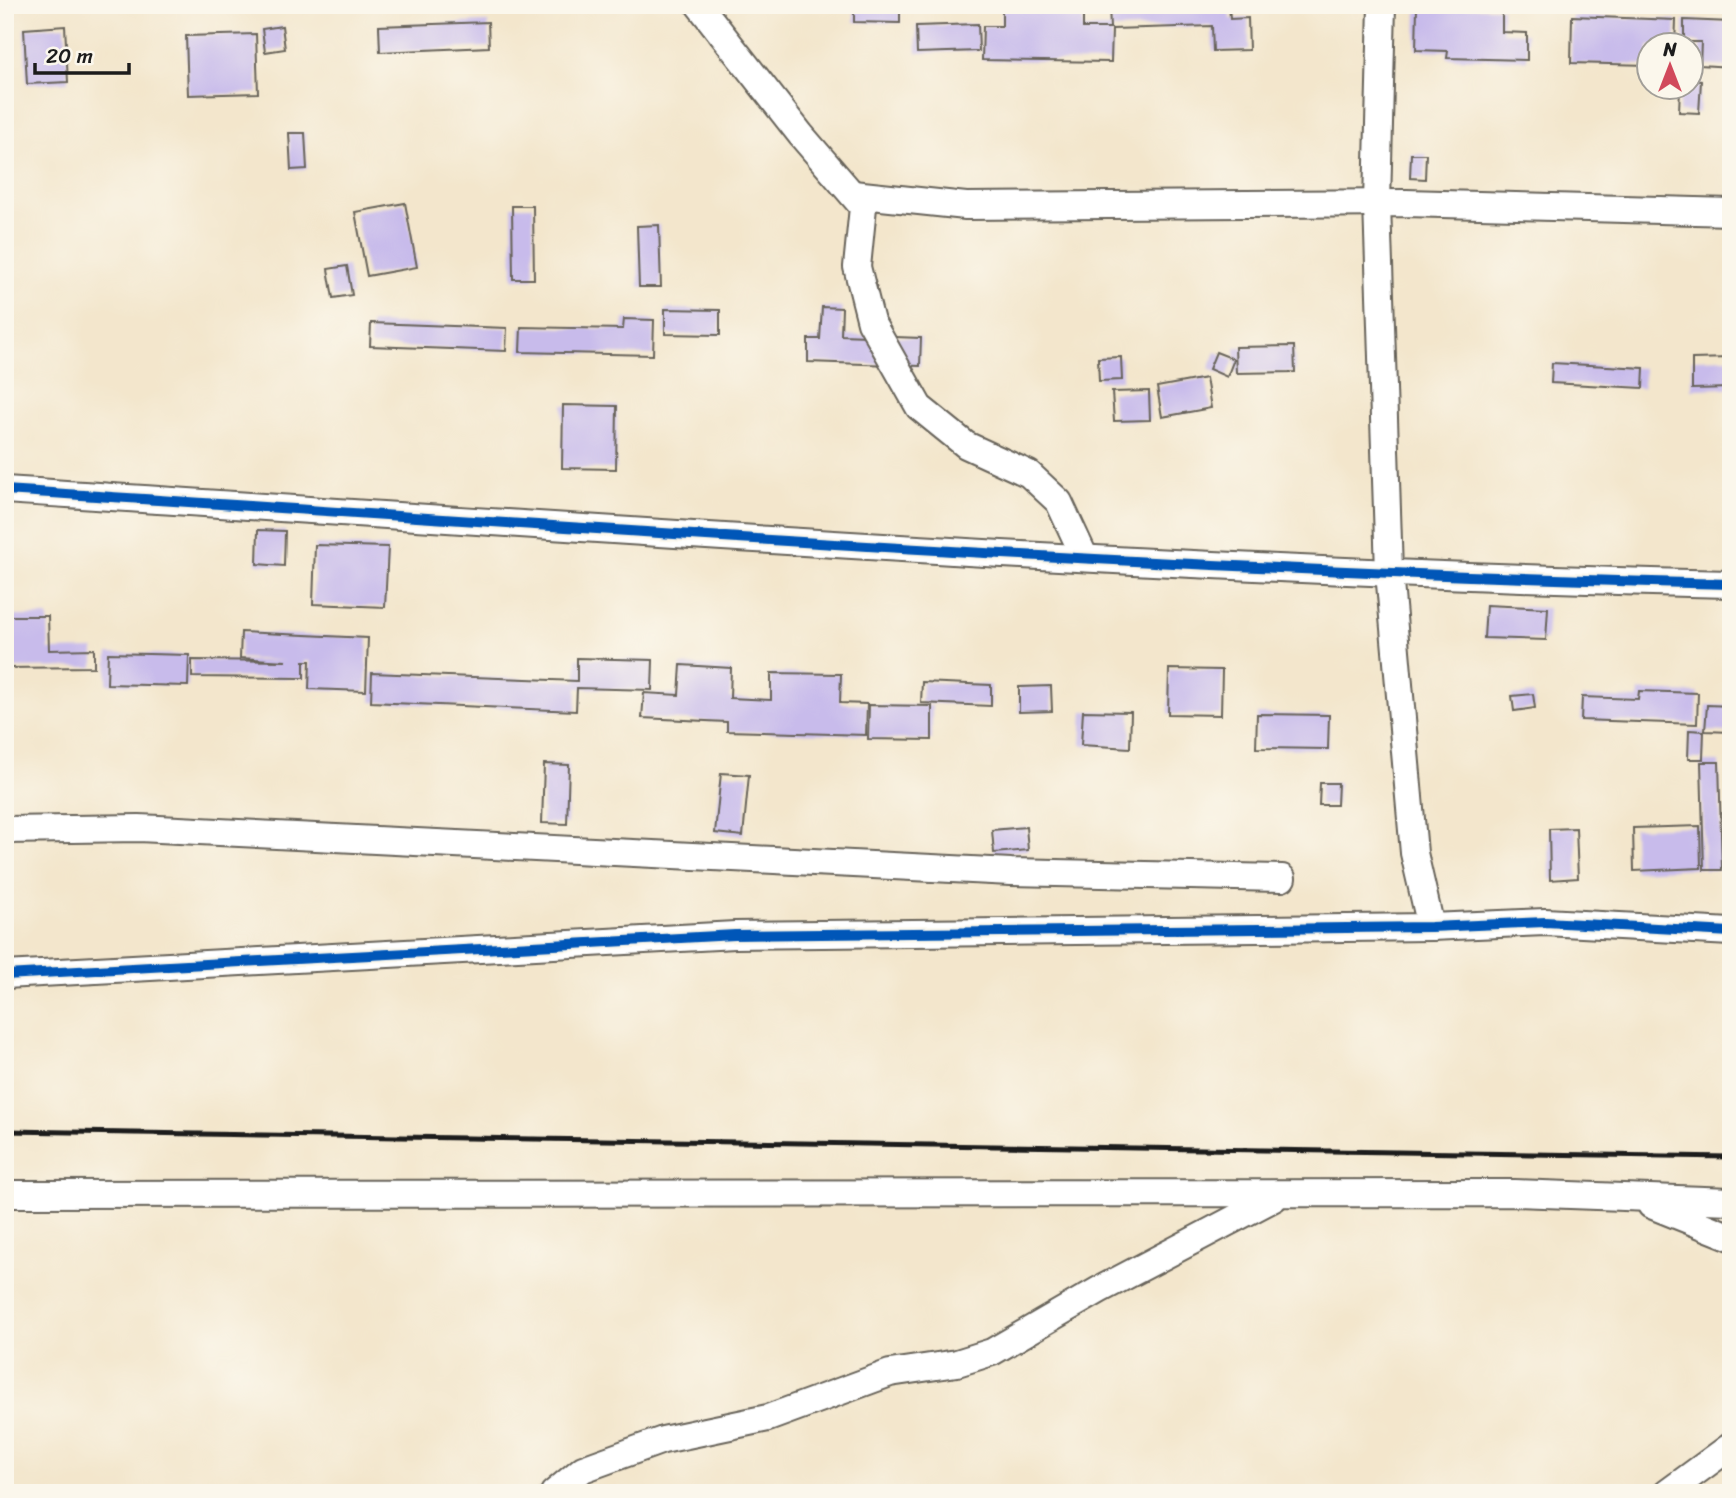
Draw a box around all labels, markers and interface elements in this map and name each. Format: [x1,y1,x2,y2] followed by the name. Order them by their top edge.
[35,32,130,76] scale bar
[1634,32,1704,102] north arrow
[1662,33,1677,66] text: N
[46,37,93,75] text: 20 m

